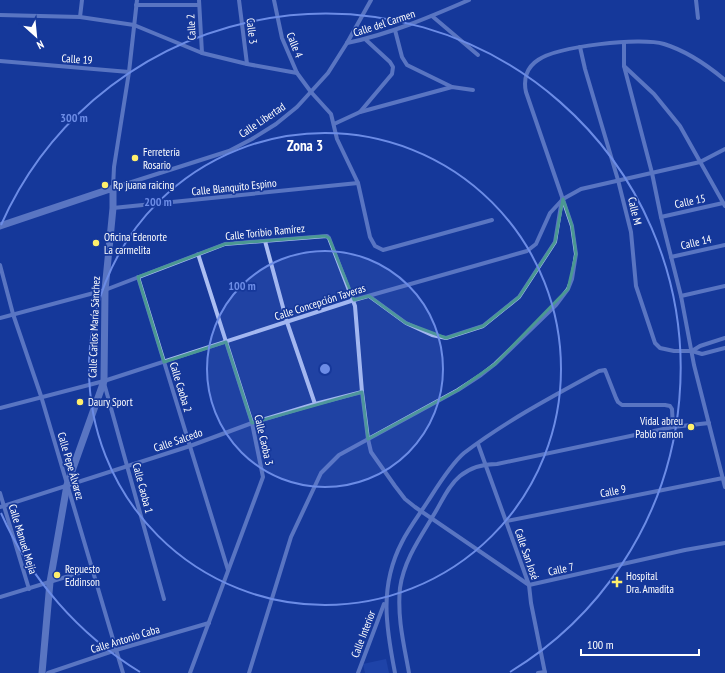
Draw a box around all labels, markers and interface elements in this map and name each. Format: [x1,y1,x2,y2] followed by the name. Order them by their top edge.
[351,6,417,40] street label: Calle del Carmen
[183,13,199,40] street label: Calle 2
[16,16,56,56] north arrow
[243,17,261,45] street label: Calle 3
[284,30,306,60] street label: Calle 4
[35,37,46,53] text: N
[61,51,93,67] street label: Calle 19
[236,99,288,141] street label: Calle Libertad
[60,110,88,125] text: 300 m
[287,136,323,155] district label: Zona 3
[143,145,180,172] place label: Ferretería Rosario
[130,153,140,163] marker: Ferretería Rosario
[191,176,277,198] street label: Calle Blanquito Espino
[113,178,174,192] place label: Rp juana raicing
[100,180,110,190] marker: Rp juana raicing
[673,191,707,211] street label: Calle 15
[144,194,172,209] text: 200 m
[625,196,645,226] street label: Calle M
[225,221,305,243] street label: Calle Toribio Ramírez
[104,230,168,257] place label: Oficina Edenorte La carmelita
[679,232,713,252] street label: Calle 14
[91,238,101,248] marker: Oficina Edenorte La carmelita
[85,276,103,378] street label: Calle Carlos María Sánchez
[228,278,256,293] text: 100 m
[273,281,368,323] street label: Calle Concepción Taveras
[167,360,195,414] street label: Calle Caoba 2
[318,362,332,376] centre of rings
[88,395,133,409] place label: Daury Sport
[75,397,85,407] marker: Daury Sport
[251,413,277,467] street label: Calle Caoba 3
[635,414,683,441] place label: Vidal abreu Pablo ramon
[686,422,696,432] marker: Vidal abreu Pablo ramon
[152,425,205,455] street label: Calle Salcedo
[55,431,87,501] street label: Calle Pepe Álvarez
[130,461,156,515] street label: Calle Caoba 1
[599,482,627,500] street label: Calle 9
[6,502,40,576] street label: Calle Manuel Mejía
[512,527,542,582] street label: Calle San José
[547,559,575,579] street label: Calle 7
[65,562,100,589] place label: Repuesto Eddinson
[626,569,674,596] place label: Hospital Dra. Amadita
[52,570,62,580] marker: Repuesto Eddinson
[611,576,623,588] marker: Hospital Dra. Amadita
[348,608,378,660] street label: Calle Interior
[89,622,161,656] street label: Calle Antonio Caba
[581,631,699,657] scale bar
[587,637,614,652] text: 100 m

